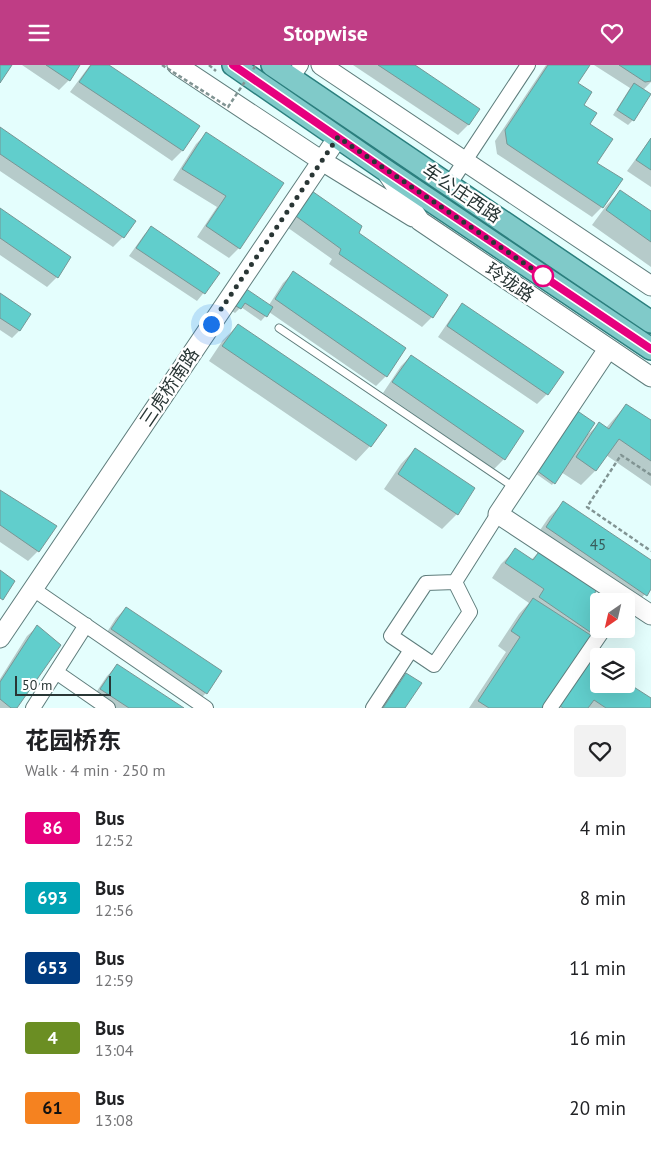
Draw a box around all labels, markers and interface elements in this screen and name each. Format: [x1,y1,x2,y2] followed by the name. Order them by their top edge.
[25,19,53,47] icon: menu
[283,19,368,47] text: Stopwise
[598,19,626,47] icon: heart
[418,158,506,228] street label: 车公庄西路
[481,257,539,307] street label: 玲珑路
[532,265,554,287] unlabelled marker
[199,312,224,337] your location
[134,343,204,431] street label: 三虎桥南路
[590,535,606,554] house number: 45
[590,593,635,637] north arrow
[590,593,635,693] map controls
[590,648,635,693] button: layers
[15,673,111,696] scale bar
[22,676,52,694] text: 50 m
[25,725,121,756] text: 花园桥东
[574,725,626,777] button: heart
[25,760,165,780] text: Walk · 4 min · 250 m
[95,806,124,830] text: Bus
[42,816,63,839] text: 86
[580,816,626,840] text: 4 min
[95,830,133,850] text: 12:52
[95,876,124,900] text: Bus
[37,886,68,909] text: 693
[580,886,626,910] text: 8 min
[95,900,133,920] text: 12:56
[95,946,124,970] text: Bus
[37,956,68,979] text: 653
[569,956,626,980] text: 11 min
[95,970,133,990] text: 12:59
[95,1016,124,1040] text: Bus
[47,1026,58,1049] text: 4
[569,1026,626,1050] text: 16 min
[95,1040,133,1060] text: 13:04
[95,1086,124,1110] text: Bus
[42,1096,63,1119] text: 61
[569,1096,626,1120] text: 20 min
[95,1110,133,1130] text: 13:08

